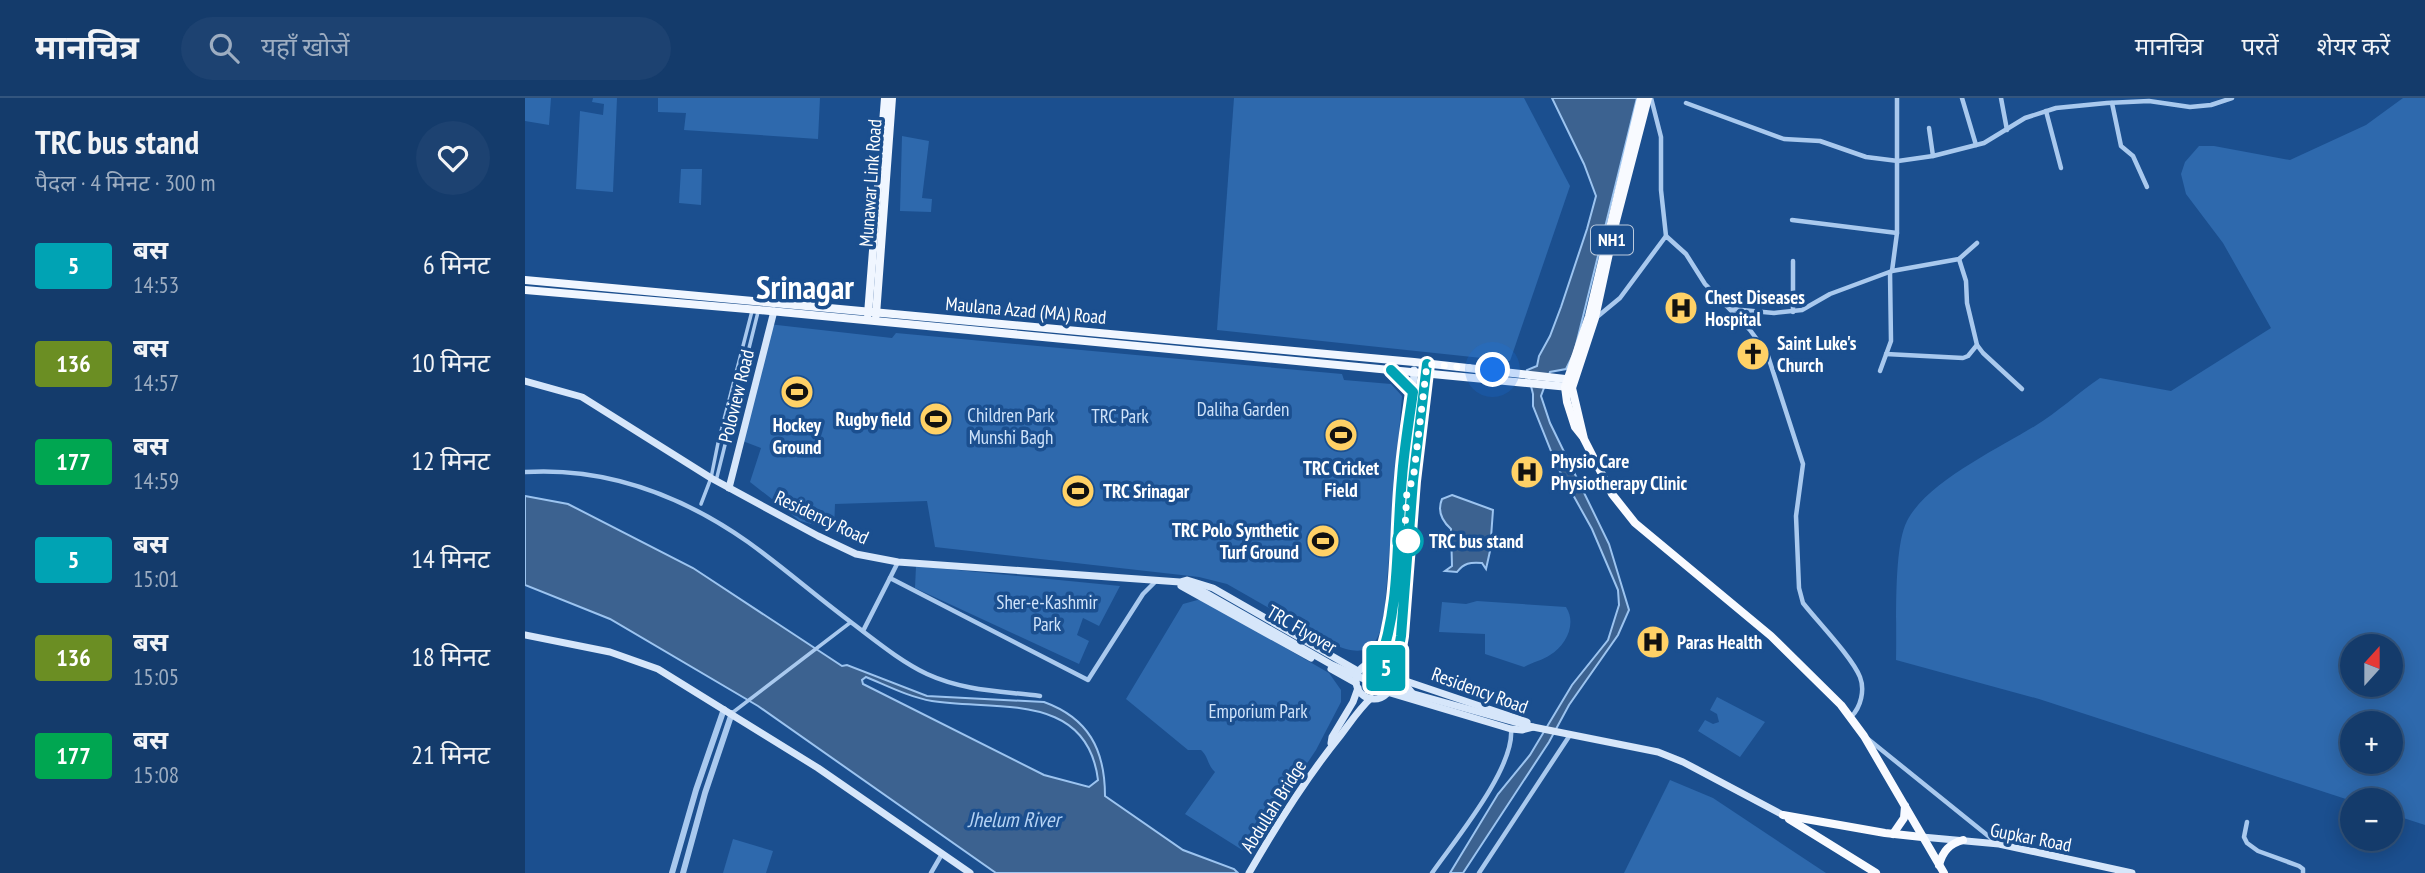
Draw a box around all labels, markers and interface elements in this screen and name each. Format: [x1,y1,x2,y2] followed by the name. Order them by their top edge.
[181,17,671,80] search box
[35,25,139,68] text: मानचित्र
[205,29,243,67] icon: search
[261,30,349,63] text: यहाँ खोजें
[2135,31,2203,62] text: मानचित्र
[2241,31,2279,62] text: परतें
[2317,31,2390,62] text: शेयर करें
[854,118,886,248] street label: Munawar Link Road
[35,120,199,163] text: TRC bus stand
[416,121,490,195] button: heart
[35,168,215,197] text: पैदल · 4 मिनट · 300 m
[1591,225,1633,254] road number: NH1
[133,233,168,266] text: बस
[423,248,490,281] text: 6 मिनट
[68,250,79,281] text: 5
[756,265,854,308] district label: Srinagar
[133,270,179,299] text: 14:53
[1705,285,1805,331] place label: Chest Diseases Hospital
[1662,289,1700,327] hospital icon: Chest Diseases Hospital
[945,291,1107,329] street label: Maulana Azad (MA) Road
[133,331,168,364] text: बस
[1777,331,1857,377] place label: Saint Luke's Church
[1734,335,1772,373] church icon: Saint Luke's Church
[411,346,490,379] text: 10 मिनट
[713,347,759,445] street label: Poloview Road
[56,348,91,379] text: 136
[1475,352,1510,387] your location
[133,368,179,397] text: 14:57
[778,373,816,411] sports icon: Hockey Ground
[1197,397,1289,421] park label: Daliha Garden
[917,400,955,438] sports icon: Rugby field
[967,403,1055,449] park label: Children Park Munshi Bagh
[1091,404,1149,428] park label: TRC Park
[835,407,911,431] place label: Rugby field
[772,413,822,459] place label: Hockey Ground
[1322,416,1360,454] sports icon: TRC Cricket Field
[133,429,168,462] text: बस
[411,444,490,477] text: 12 मिनट
[56,446,91,477] text: 177
[1551,449,1688,495] place label: Physio Care Physiotherapy Clinic
[1508,453,1546,491] hospital icon: Physio Care Physiotherapy Clinic
[1303,456,1380,502] place label: TRC Cricket Field
[133,466,179,495] text: 14:59
[1059,472,1097,510] sports icon: TRC Srinagar
[1103,479,1190,503] place label: TRC Srinagar
[771,485,873,549] street label: Residency Road
[1172,518,1299,564] place label: TRC Polo Synthetic Turf Ground
[1304,522,1342,560] sports icon: TRC Polo Synthetic Turf Ground
[1393,526,1423,556] marker: TRC bus stand
[133,527,168,560] text: बस
[1429,529,1523,553] place label: TRC bus stand
[411,542,490,575] text: 14 मिनट
[68,544,79,575] text: 5
[133,564,179,593] text: 15:01
[996,590,1099,636] park label: Sher-e-Kashmir Park
[1263,599,1342,659] street label: TRC Flyover
[1634,623,1672,661] hospital icon: Paras Health
[133,625,168,658] text: बस
[1677,630,1762,654] place label: Paras Health
[2340,634,2403,696] north arrow
[2340,634,2403,851] map controls
[411,640,490,673] text: 18 मिनट
[56,642,91,673] text: 136
[1363,645,1409,691] line badge: 5
[1380,652,1392,683] text: 5
[1429,661,1531,719] street label: Residency Road
[133,662,179,691] text: 15:05
[1208,699,1308,723] park label: Emporium Park
[2340,711,2403,774] button: +
[133,723,168,756] text: बस
[411,738,490,771] text: 21 मिनट
[56,740,91,771] text: 177
[1235,755,1311,857] street label: Abdullah Bridge
[133,760,179,789] text: 15:08
[2340,788,2403,851] button: −
[967,806,1063,833] water label: Jhelum River
[1988,817,2074,857] street label: Gupkar Road

